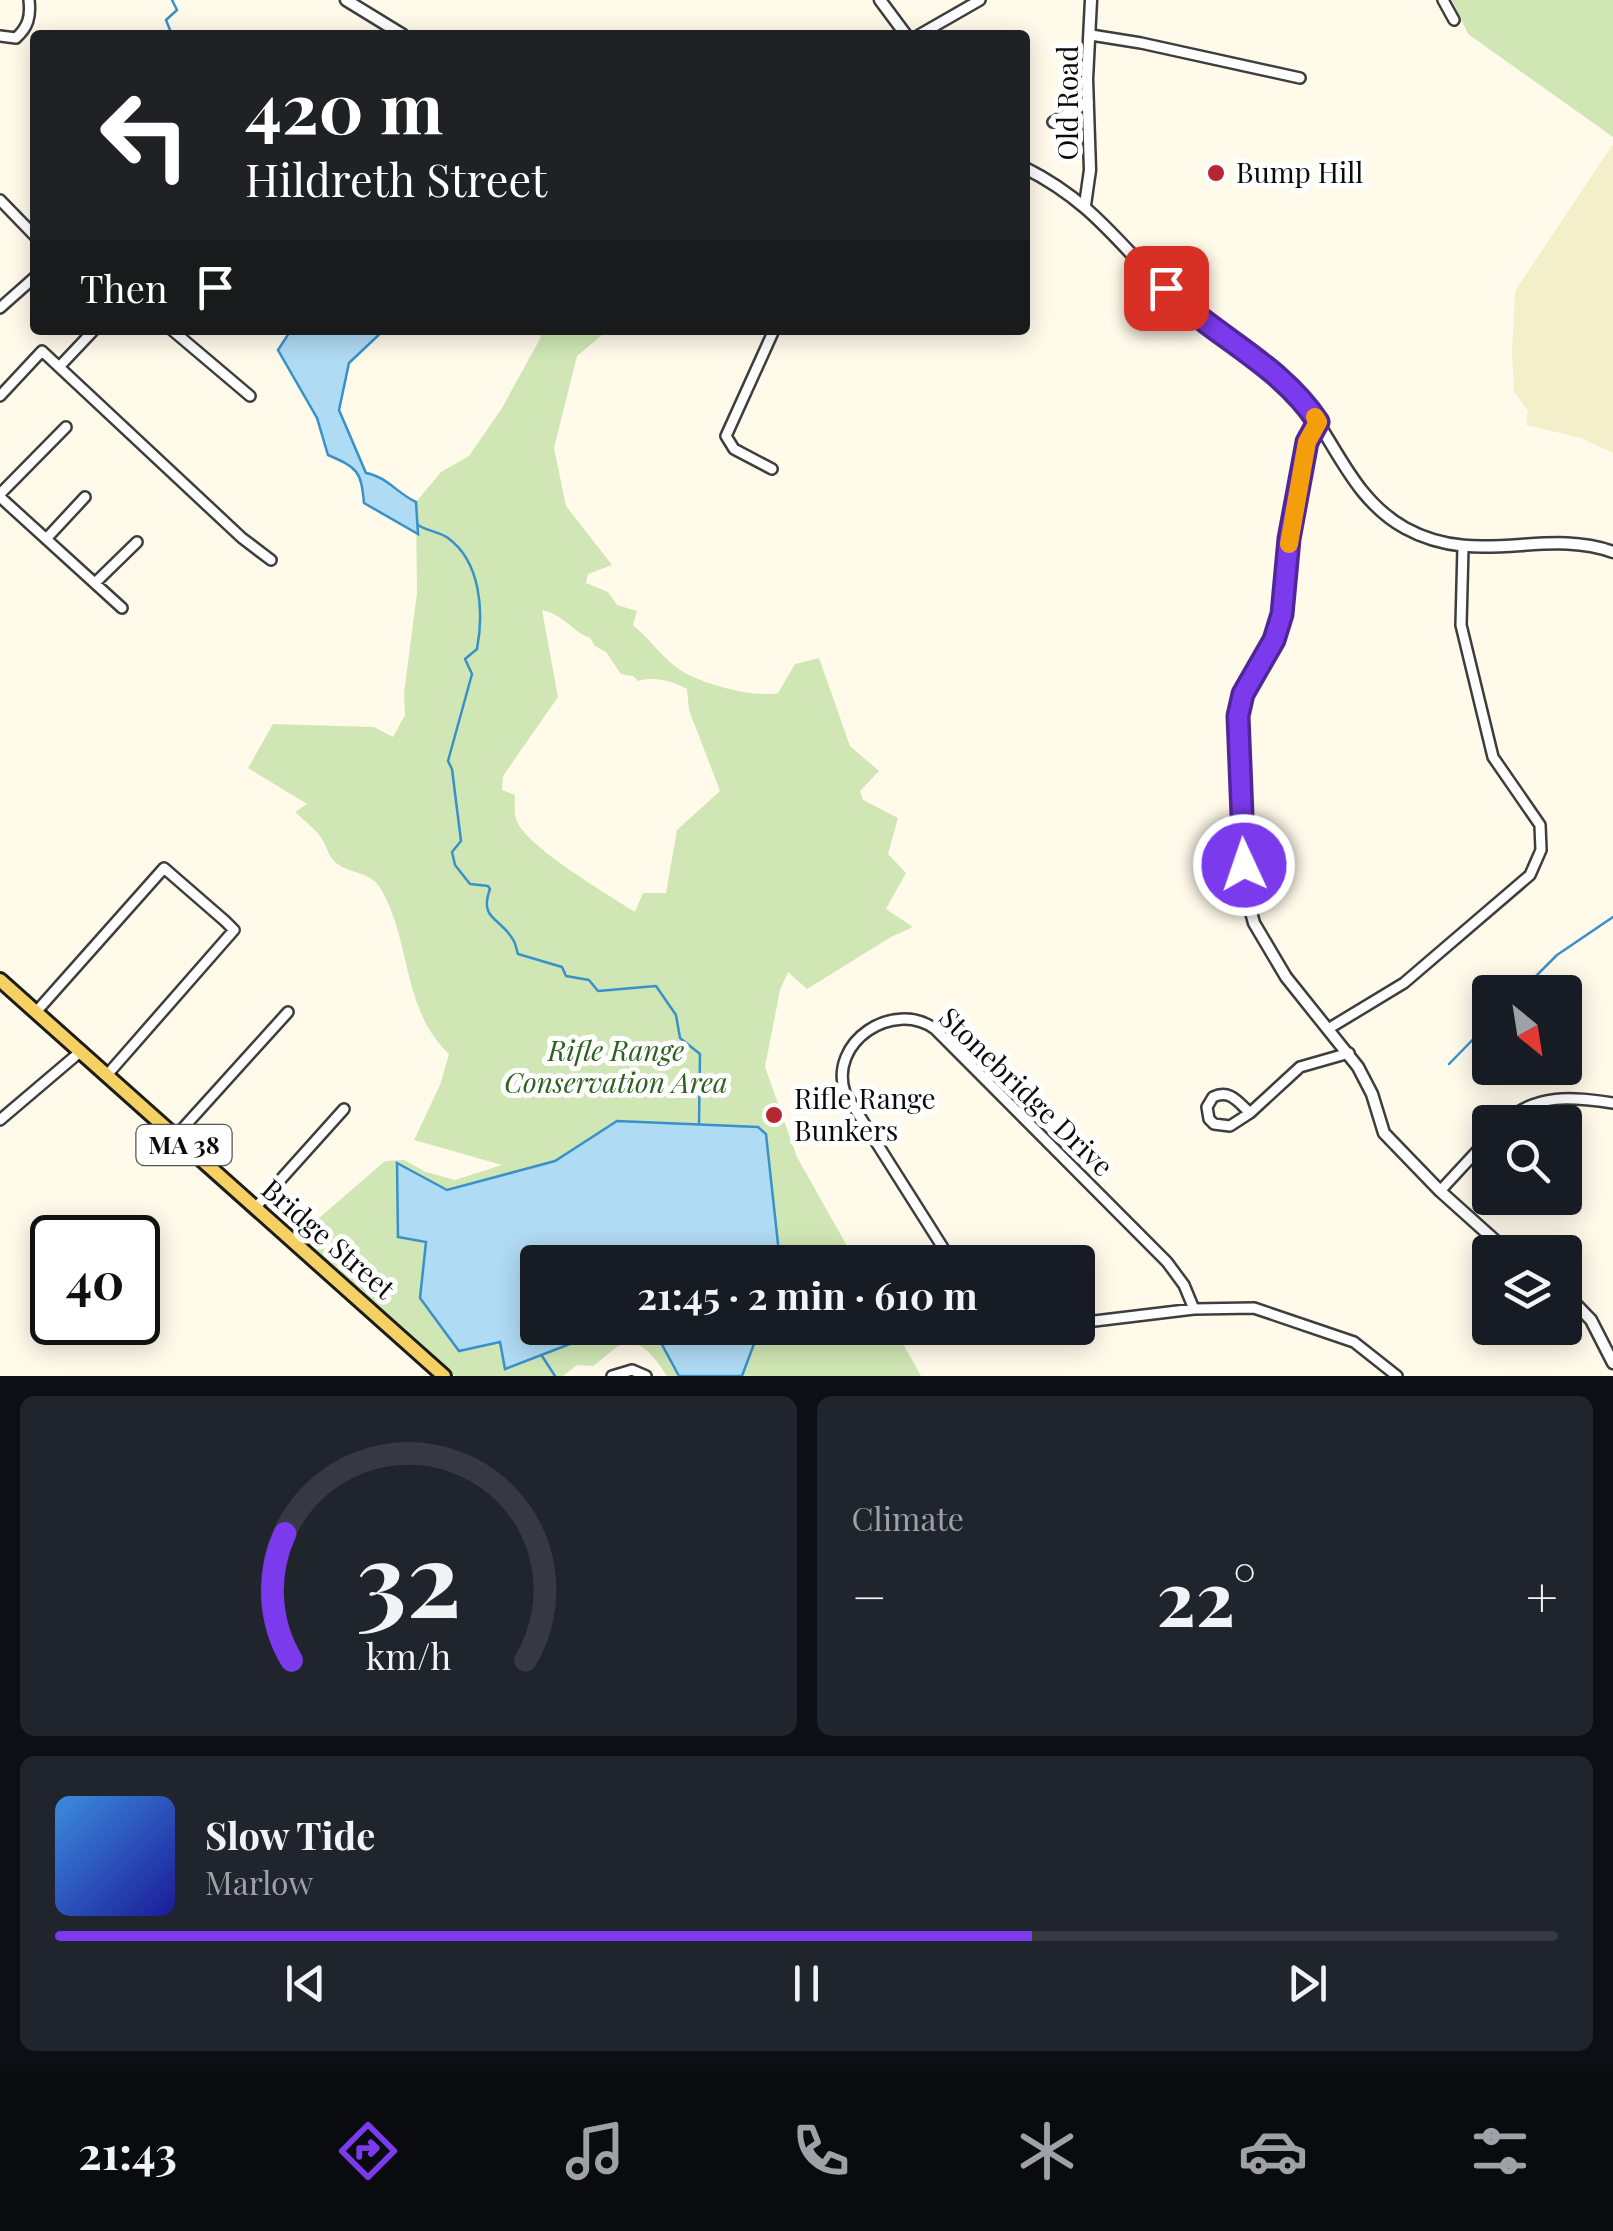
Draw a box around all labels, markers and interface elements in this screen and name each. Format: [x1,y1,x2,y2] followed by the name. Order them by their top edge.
[1048,45,1085,161] street label: Old Road
[245,58,443,152] text: 420 m
[80,70,210,200] icon: left
[245,148,547,208] text: Hildreth Street
[1236,153,1363,190] place label: Bump Hill
[1205,162,1227,184] marker: Bump Hill
[1124,246,1209,331] pin
[188,260,243,315] icon: arrive
[1139,261,1194,316] icon: arrive
[80,262,168,313] text: Then
[1192,813,1296,917] position arrow
[1472,975,1582,1085] north arrow
[1472,975,1582,1345] map controls
[932,998,1122,1183] street label: Stonebridge Drive
[504,1031,728,1100] park label: Rifle Range Conservation Area
[794,1079,936,1148] place label: Rifle Range Bunkers
[763,1104,785,1126] marker: Rifle Range Bunkers
[1472,1105,1582,1215] button: search
[136,1125,232,1165] road number: MA 38
[255,1170,404,1307] street label: Bridge Street
[30,1215,160,1345] speed limit sign: 40
[1472,1235,1582,1345] button: layers
[637,1269,978,1320] text: 21:45 · 2 min · 610 m
[852,1496,964,1539] text: Climate
[356,1505,461,1644] text: 32
[1156,1545,1256,1645] text: 22°
[852,1558,887,1632] text: −
[1526,1558,1558,1632] text: +
[365,1631,451,1679] text: km/h
[205,1809,375,1860] text: Slow Tide
[205,1860,313,1903] text: Marlow
[278,1956,333,2011] icon: previous
[779,1956,834,2011] icon: pause
[1280,1956,1335,2011] icon: next
[333,2116,403,2186] icon: directions
[560,2116,630,2186] icon: music
[786,2116,856,2186] icon: phone
[1012,2116,1082,2186] icon: climate
[1238,2116,1308,2186] icon: car
[1465,2116,1535,2186] icon: filters
[78,2121,177,2181] text: 21:43

